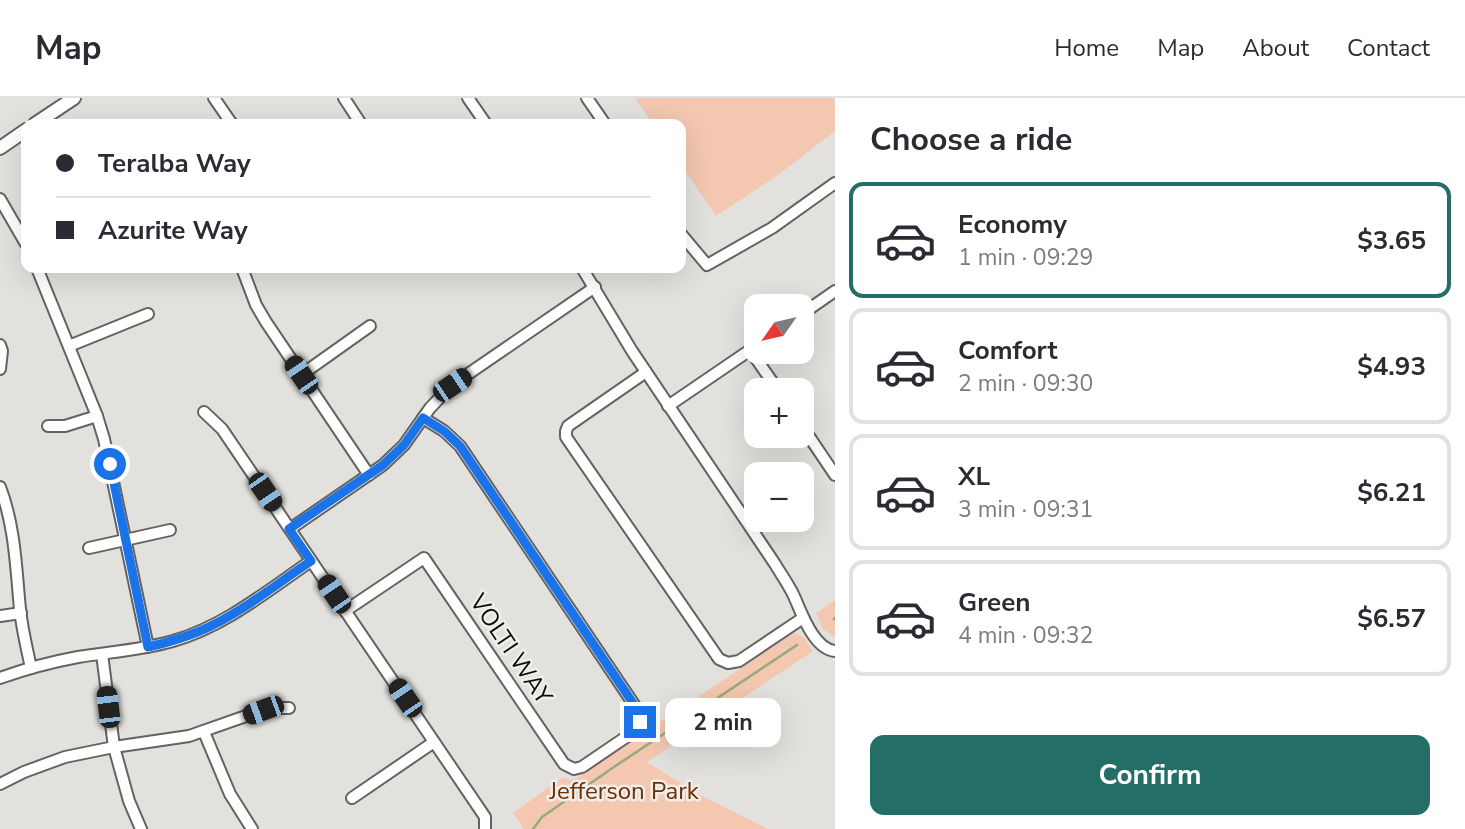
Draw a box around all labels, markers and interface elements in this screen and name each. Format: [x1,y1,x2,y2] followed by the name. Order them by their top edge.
[35,26,102,71] text: Map
[1054,32,1119,64] text: Home
[1157,32,1204,64] text: Map
[1242,32,1309,64] text: About
[1347,32,1430,64] text: Contact
[870,118,1072,161] text: Choose a ride
[98,146,251,181] text: Teralba Way
[958,207,1067,242] text: Economy
[874,209,937,272] icon: car
[98,213,248,248] text: Azurite Way
[1357,223,1426,258] text: $3.65
[958,242,1093,273] text: 1 min · 09:29
[744,294,814,364] north arrow
[744,294,814,532] map controls
[958,333,1058,368] text: Comfort
[874,335,937,398] icon: car
[1357,349,1426,384] text: $4.93
[281,352,322,398] car
[429,365,476,405] car
[958,368,1093,399] text: 2 min · 09:30
[744,378,814,448] button: +
[94,448,126,480] route start
[958,459,990,494] text: XL
[874,461,937,524] icon: car
[744,462,814,532] button: −
[245,469,286,515] car
[1357,475,1426,510] text: $6.21
[958,494,1093,525] text: 3 min · 09:31
[314,571,355,617] car
[958,585,1031,620] text: Green
[462,587,560,711] street label: VOLTI WAY
[874,587,937,650] icon: car
[1357,601,1426,636] text: $6.57
[958,620,1093,651] text: 4 min · 09:32
[385,675,426,721] car
[96,685,121,729] car
[240,693,287,727] car
[664,698,780,746] callout: 2 min
[624,706,656,738] route end
[693,707,753,738] text: 2 min
[870,735,1430,815] button: Confirm
[548,775,700,807] park label: Jefferson Park

